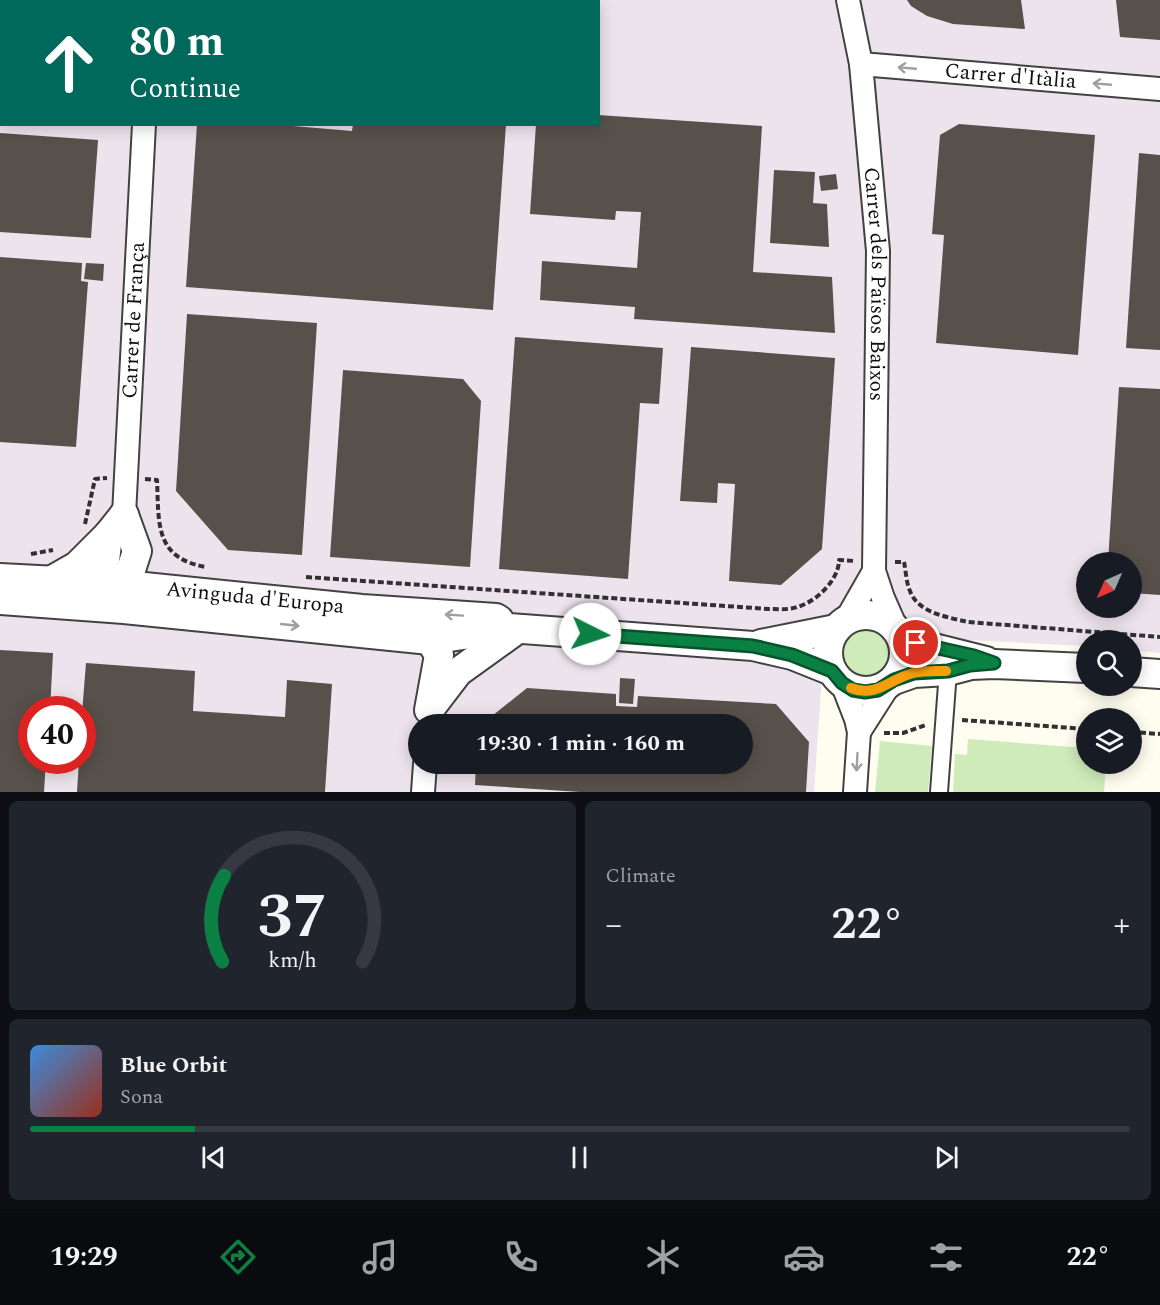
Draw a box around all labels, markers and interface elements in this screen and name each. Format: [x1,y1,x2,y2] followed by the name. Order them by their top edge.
[129,11,224,74] text: 80 m
[30,24,108,102] icon: ahead
[943,55,1078,98] street label: Carrer d'Itàlia
[898,62,918,73] one-way arrow
[129,68,241,110] text: Continue
[1092,78,1112,89] one-way arrow
[854,166,894,401] street label: Carrer dels Països Baixos
[114,240,154,399] street label: Carrer de França
[1076,552,1142,618] north arrow
[1076,552,1142,774] map controls
[165,573,346,623] street label: Avinguda d'Europa
[558,602,622,666] position arrow
[445,609,465,620] one-way arrow
[890,617,941,668] pin
[280,620,299,631] one-way arrow
[899,626,932,659] icon: arrive
[1076,630,1142,696] button: search
[18,696,96,774] speed limit sign: 40
[1076,708,1142,774] button: layers
[476,727,685,760] text: 19:30 · 1 min · 160 m
[851,752,862,772] one-way arrow
[606,861,676,891] text: Climate
[257,870,327,965] text: 37
[831,890,904,959] text: 22°
[606,900,622,950] text: −
[1114,900,1130,950] text: +
[268,945,316,978] text: km/h
[120,1049,227,1082] text: Blue Orbit
[120,1082,163,1112] text: Sona
[197,1141,230,1174] icon: previous
[563,1141,596,1174] icon: pause
[930,1141,963,1174] icon: next
[50,1236,118,1278] text: 19:29
[217,1236,259,1278] icon: directions
[359,1236,401,1278] icon: music
[500,1236,542,1278] icon: phone
[642,1236,684,1278] icon: climate
[783,1236,825,1278] icon: car
[925,1236,967,1278] icon: filters
[1066,1236,1110,1278] text: 22°

